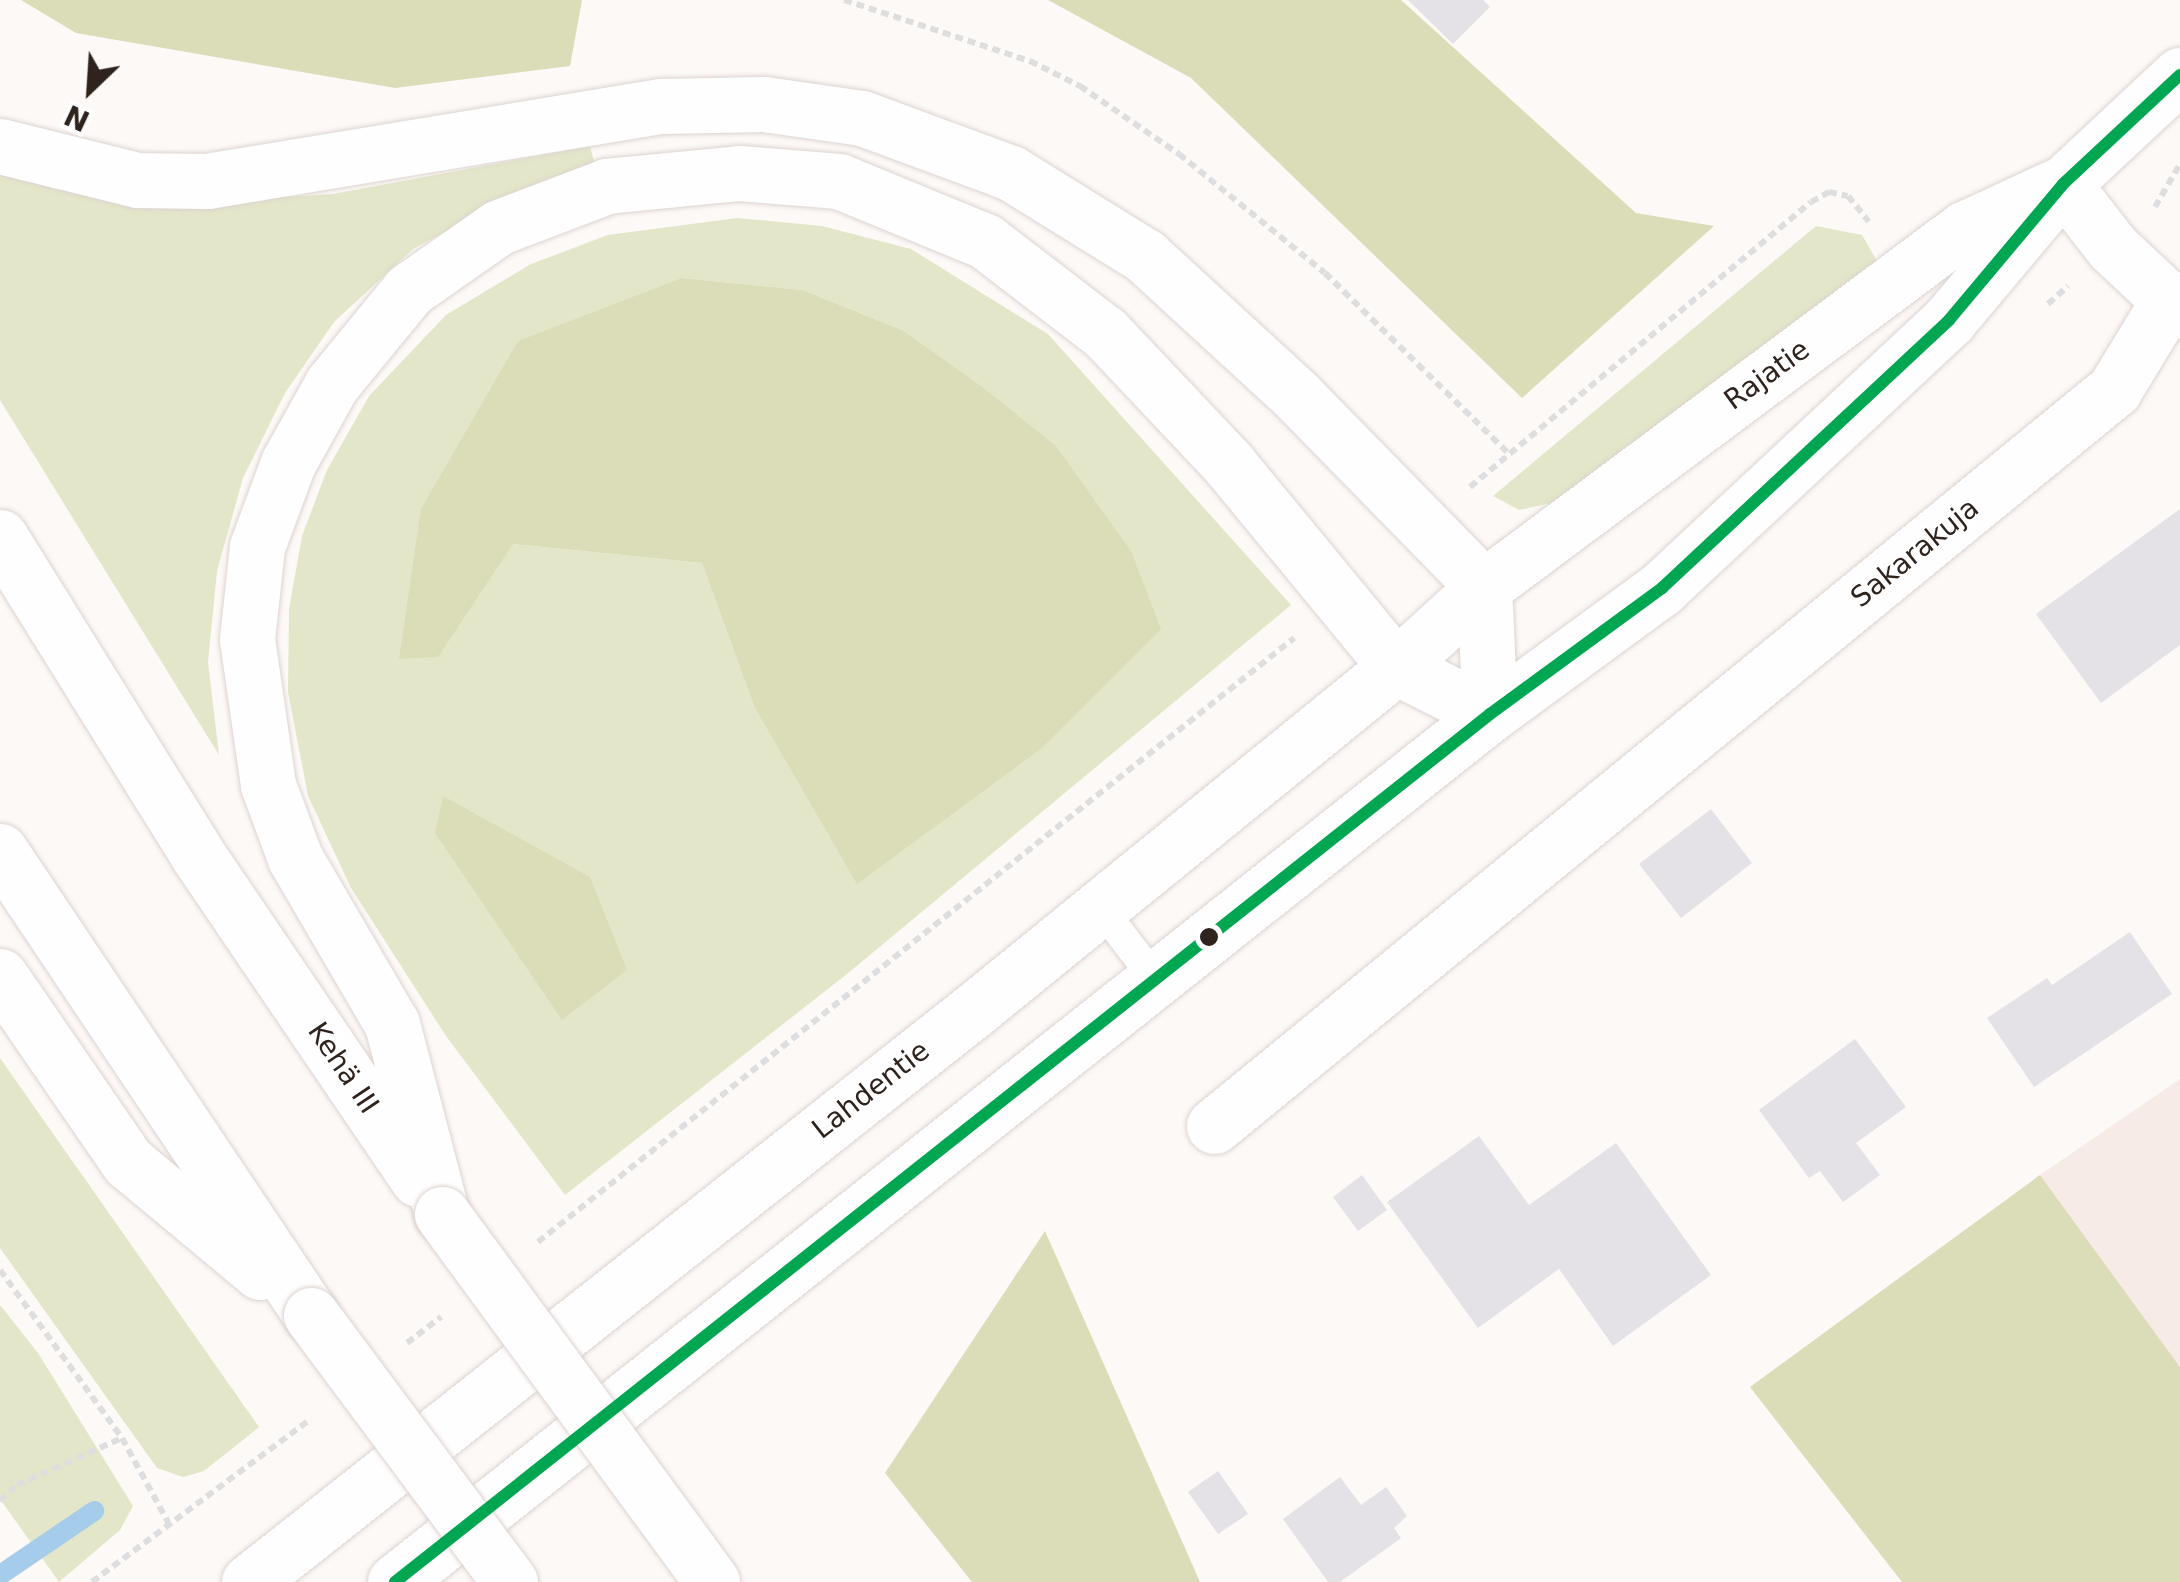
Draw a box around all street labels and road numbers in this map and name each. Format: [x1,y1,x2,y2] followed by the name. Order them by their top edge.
[1718,333,1816,417] street label: Rajatie
[1844,491,1986,615] street label: Sakarakuja
[300,1016,386,1120] street label: Kehä III
[806,1034,936,1146] street label: Lahdentie

